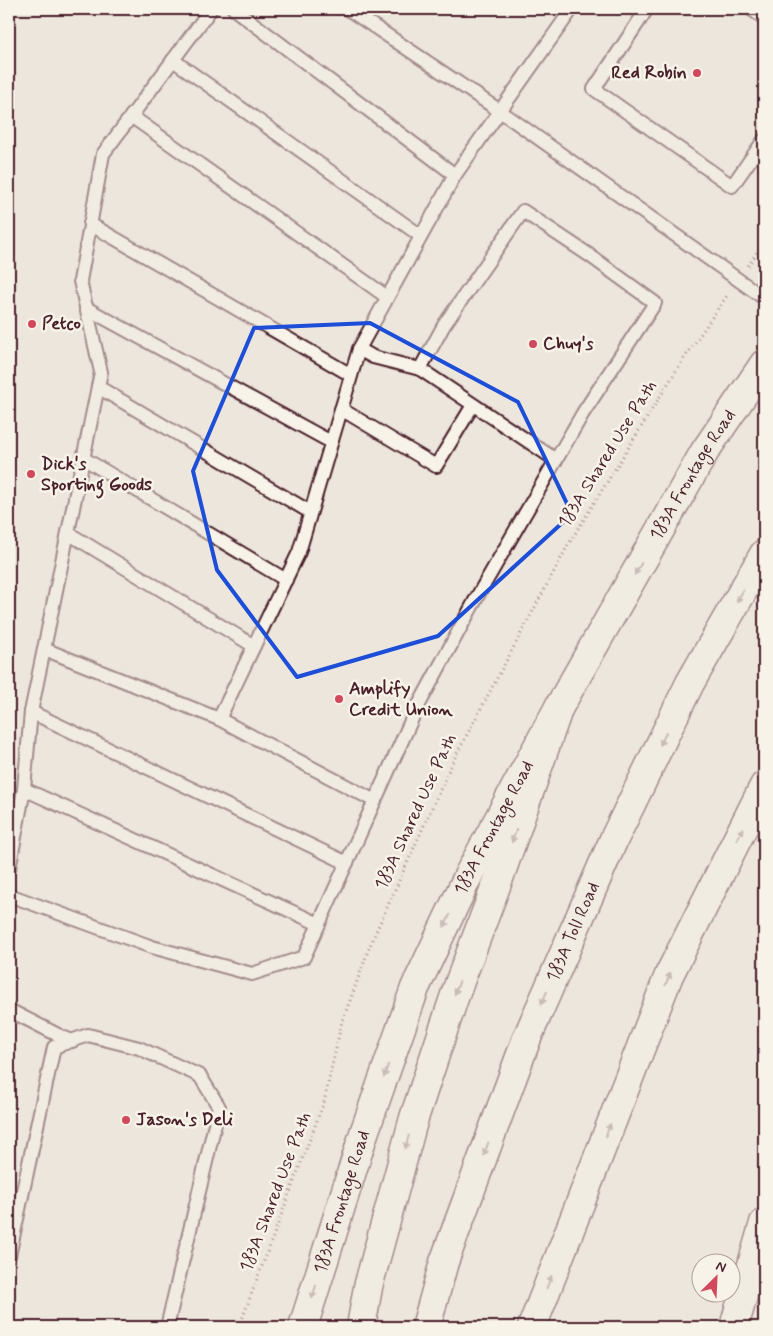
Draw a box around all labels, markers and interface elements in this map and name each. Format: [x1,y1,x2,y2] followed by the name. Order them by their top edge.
[611,61,687,85] place label: Red Robin
[691,67,703,79] marker: Red Robin
[42,312,81,336] place label: Petco
[26,318,38,330] marker: Petco
[543,332,594,356] place label: Chuy's
[527,338,539,350] marker: Chuy's
[553,376,663,532] street label: 183A Shared Use Path
[645,405,742,545] street label: 183A Frontage Road
[41,452,152,499] place label: Dick's Sporting Goods
[25,468,37,480] marker: Dick's Sporting Goods
[634,562,642,576] one-way arrow
[736,588,744,603] one-way arrow
[349,677,453,722] place label: Amplify Credit Union
[333,693,345,705] marker: Amplify Credit Union
[369,730,463,894] street label: 183A Shared Use Path
[659,732,667,746] one-way arrow
[449,756,540,899] street label: 183A Frontage Road
[736,827,744,841] one-way arrow
[510,828,517,843] one-way arrow
[541,878,606,986] street label: 183A Toll Road
[443,914,451,928] one-way arrow
[664,972,672,986] one-way arrow
[453,981,461,996] one-way arrow
[540,991,548,1005] one-way arrow
[382,1064,390,1079] one-way arrow
[136,1108,233,1132] place label: Jason's Deli
[234,1109,318,1275] street label: 183A Shared Use Path
[120,1114,132,1126] marker: Jason's Deli
[605,1123,612,1138] one-way arrow
[309,1128,376,1277] street label: 183A Frontage Road
[403,1135,411,1150] one-way arrow
[482,1142,489,1157] one-way arrow
[690,1254,740,1304] north arrow
[713,1257,729,1277] text: N
[545,1274,553,1289] one-way arrow
[310,1285,318,1300] one-way arrow

